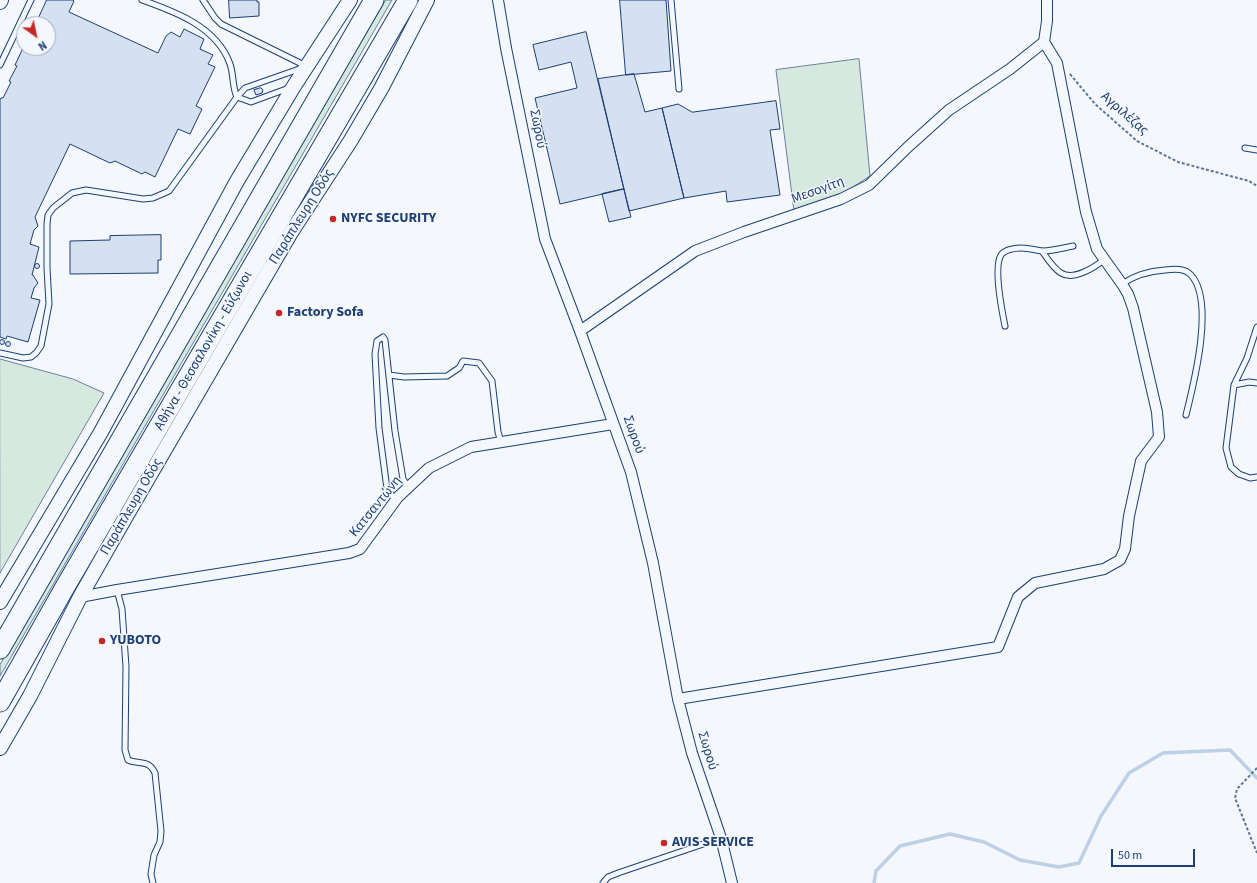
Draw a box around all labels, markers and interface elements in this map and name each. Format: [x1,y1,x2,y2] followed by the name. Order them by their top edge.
[16,16,56,56] north arrow
[35,37,49,54] text: N
[1097,89,1151,139] street label: Αγριλέζας
[525,108,549,150] street label: Σωρού
[266,166,338,268] street label: Παράπλευρη Οδός
[789,174,847,208] street label: Μεσογίτη
[341,211,436,227] place label: NYFC SECURITY
[328,214,338,224] marker: NYFC SECURITY
[151,268,257,434] street label: Αθήνα - Θεσσαλονίκη - Εύζωνοι
[287,305,364,321] place label: Factory Sofa
[274,308,284,318] marker: Factory Sofa
[618,414,648,456] street label: Σωρού
[97,456,167,558] street label: Παράπλευρη Οδός
[346,473,406,541] street label: Κατσαντώνη
[110,633,161,649] place label: YUBOTO
[97,636,107,646] marker: YUBOTO
[693,730,721,772] street label: Σωρού
[672,835,754,851] place label: AVIS SERVICE
[659,838,669,848] marker: AVIS SERVICE
[1113,841,1197,867] scale bar
[1118,847,1142,864] text: 50 m

